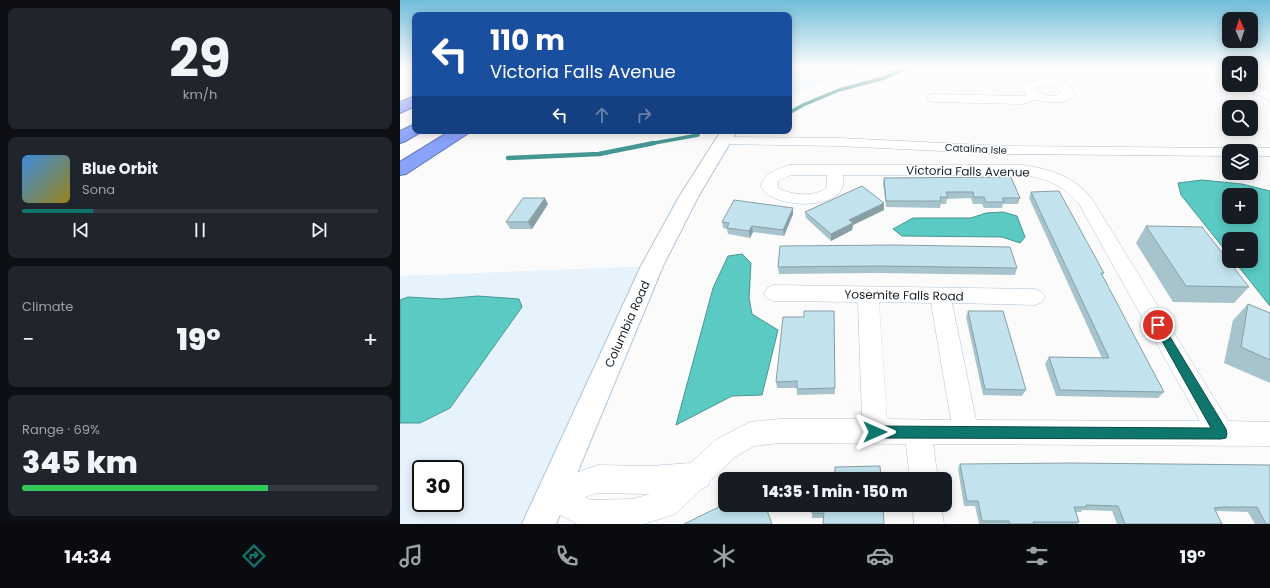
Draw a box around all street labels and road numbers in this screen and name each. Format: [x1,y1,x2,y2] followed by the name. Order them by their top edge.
[945,140,1007,158] street label: Catalina Isle
[906,161,1030,181] street label: Victoria Falls Avenue
[600,278,654,370] street label: Columbia Road
[844,285,964,305] street label: Yosemite Falls Road

